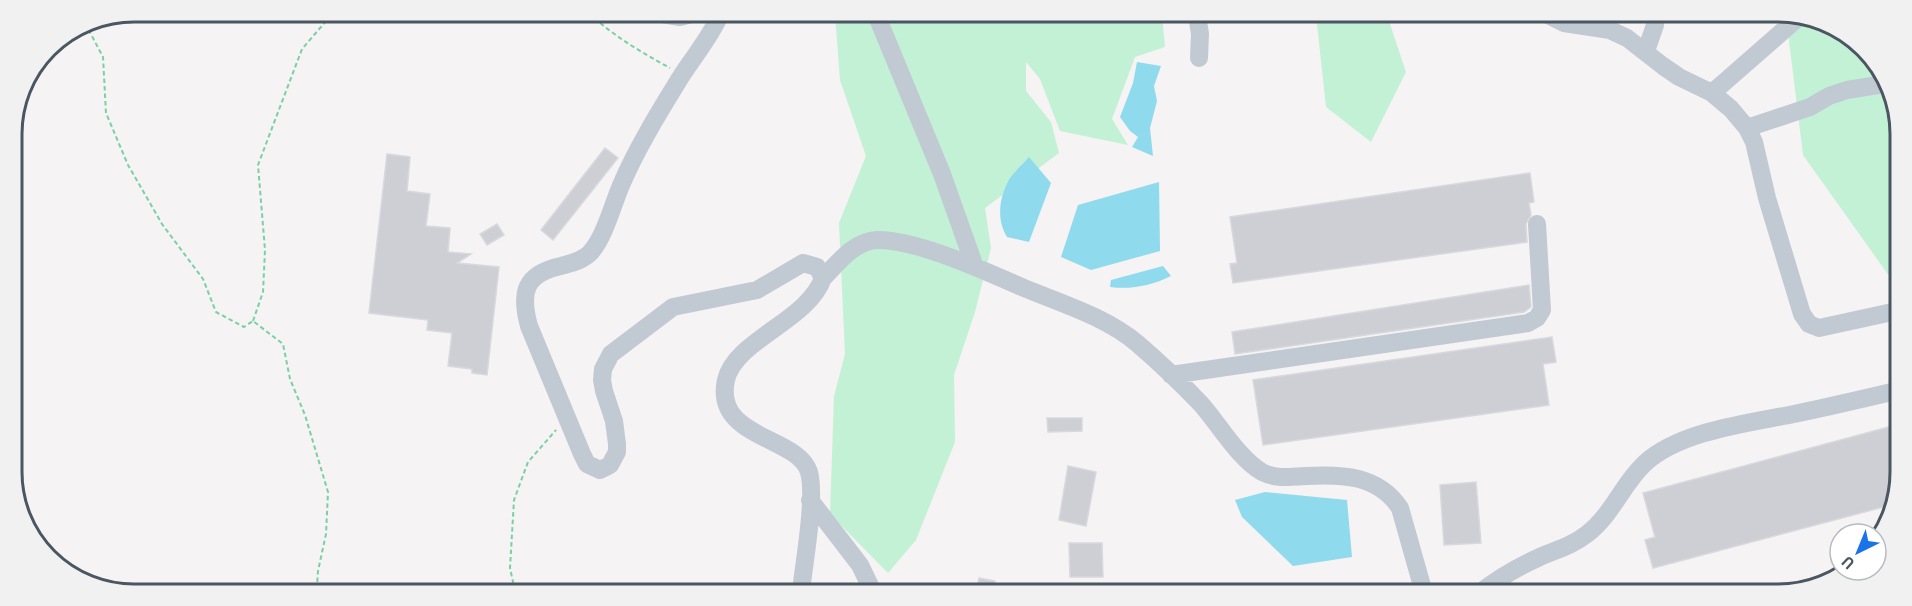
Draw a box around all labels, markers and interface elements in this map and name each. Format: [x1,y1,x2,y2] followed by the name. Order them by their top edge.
[1828,522,1888,582] north arrow
[1837,553,1858,574] text: U

